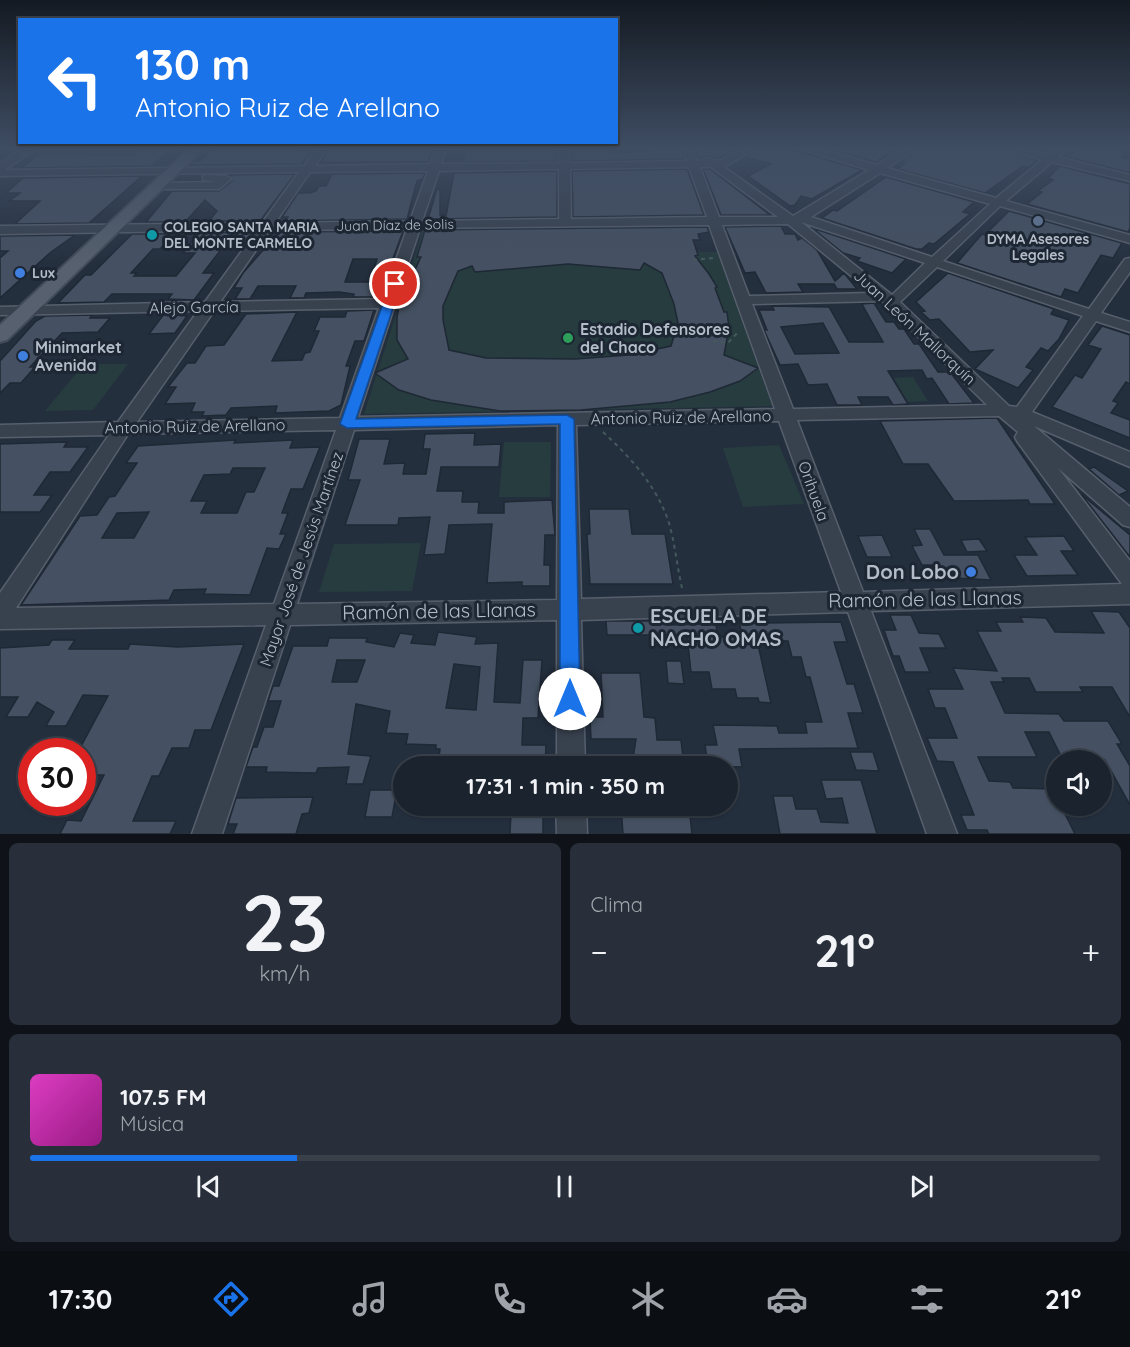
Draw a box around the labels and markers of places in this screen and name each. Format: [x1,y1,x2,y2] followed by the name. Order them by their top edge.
[1031,214,1045,228] marker: DYMA Asesores Legales
[164,218,319,252] place label: COLEGIO SANTA MARIA DEL MONTE CARMELO
[145,228,159,242] marker: COLEGIO SANTA MARIA DEL MONTE CARMELO
[987,230,1090,264] place label: DYMA Asesores Legales
[369,258,420,309] pin
[32,264,55,282] place label: Lux
[13,266,27,280] marker: Lux
[580,319,730,357] place label: Estadio Defensores del Chaco
[561,331,575,345] marker: Estadio Defensores del Chaco
[35,337,122,375] place label: Minimarket Avenida
[16,349,30,363] marker: Minimarket Avenida
[866,559,959,584] place label: Don Lobo
[964,565,978,579] marker: Don Lobo
[650,603,781,651] place label: ESCUELA DE NACHO OMAS
[631,621,645,635] marker: ESCUELA DE NACHO OMAS

